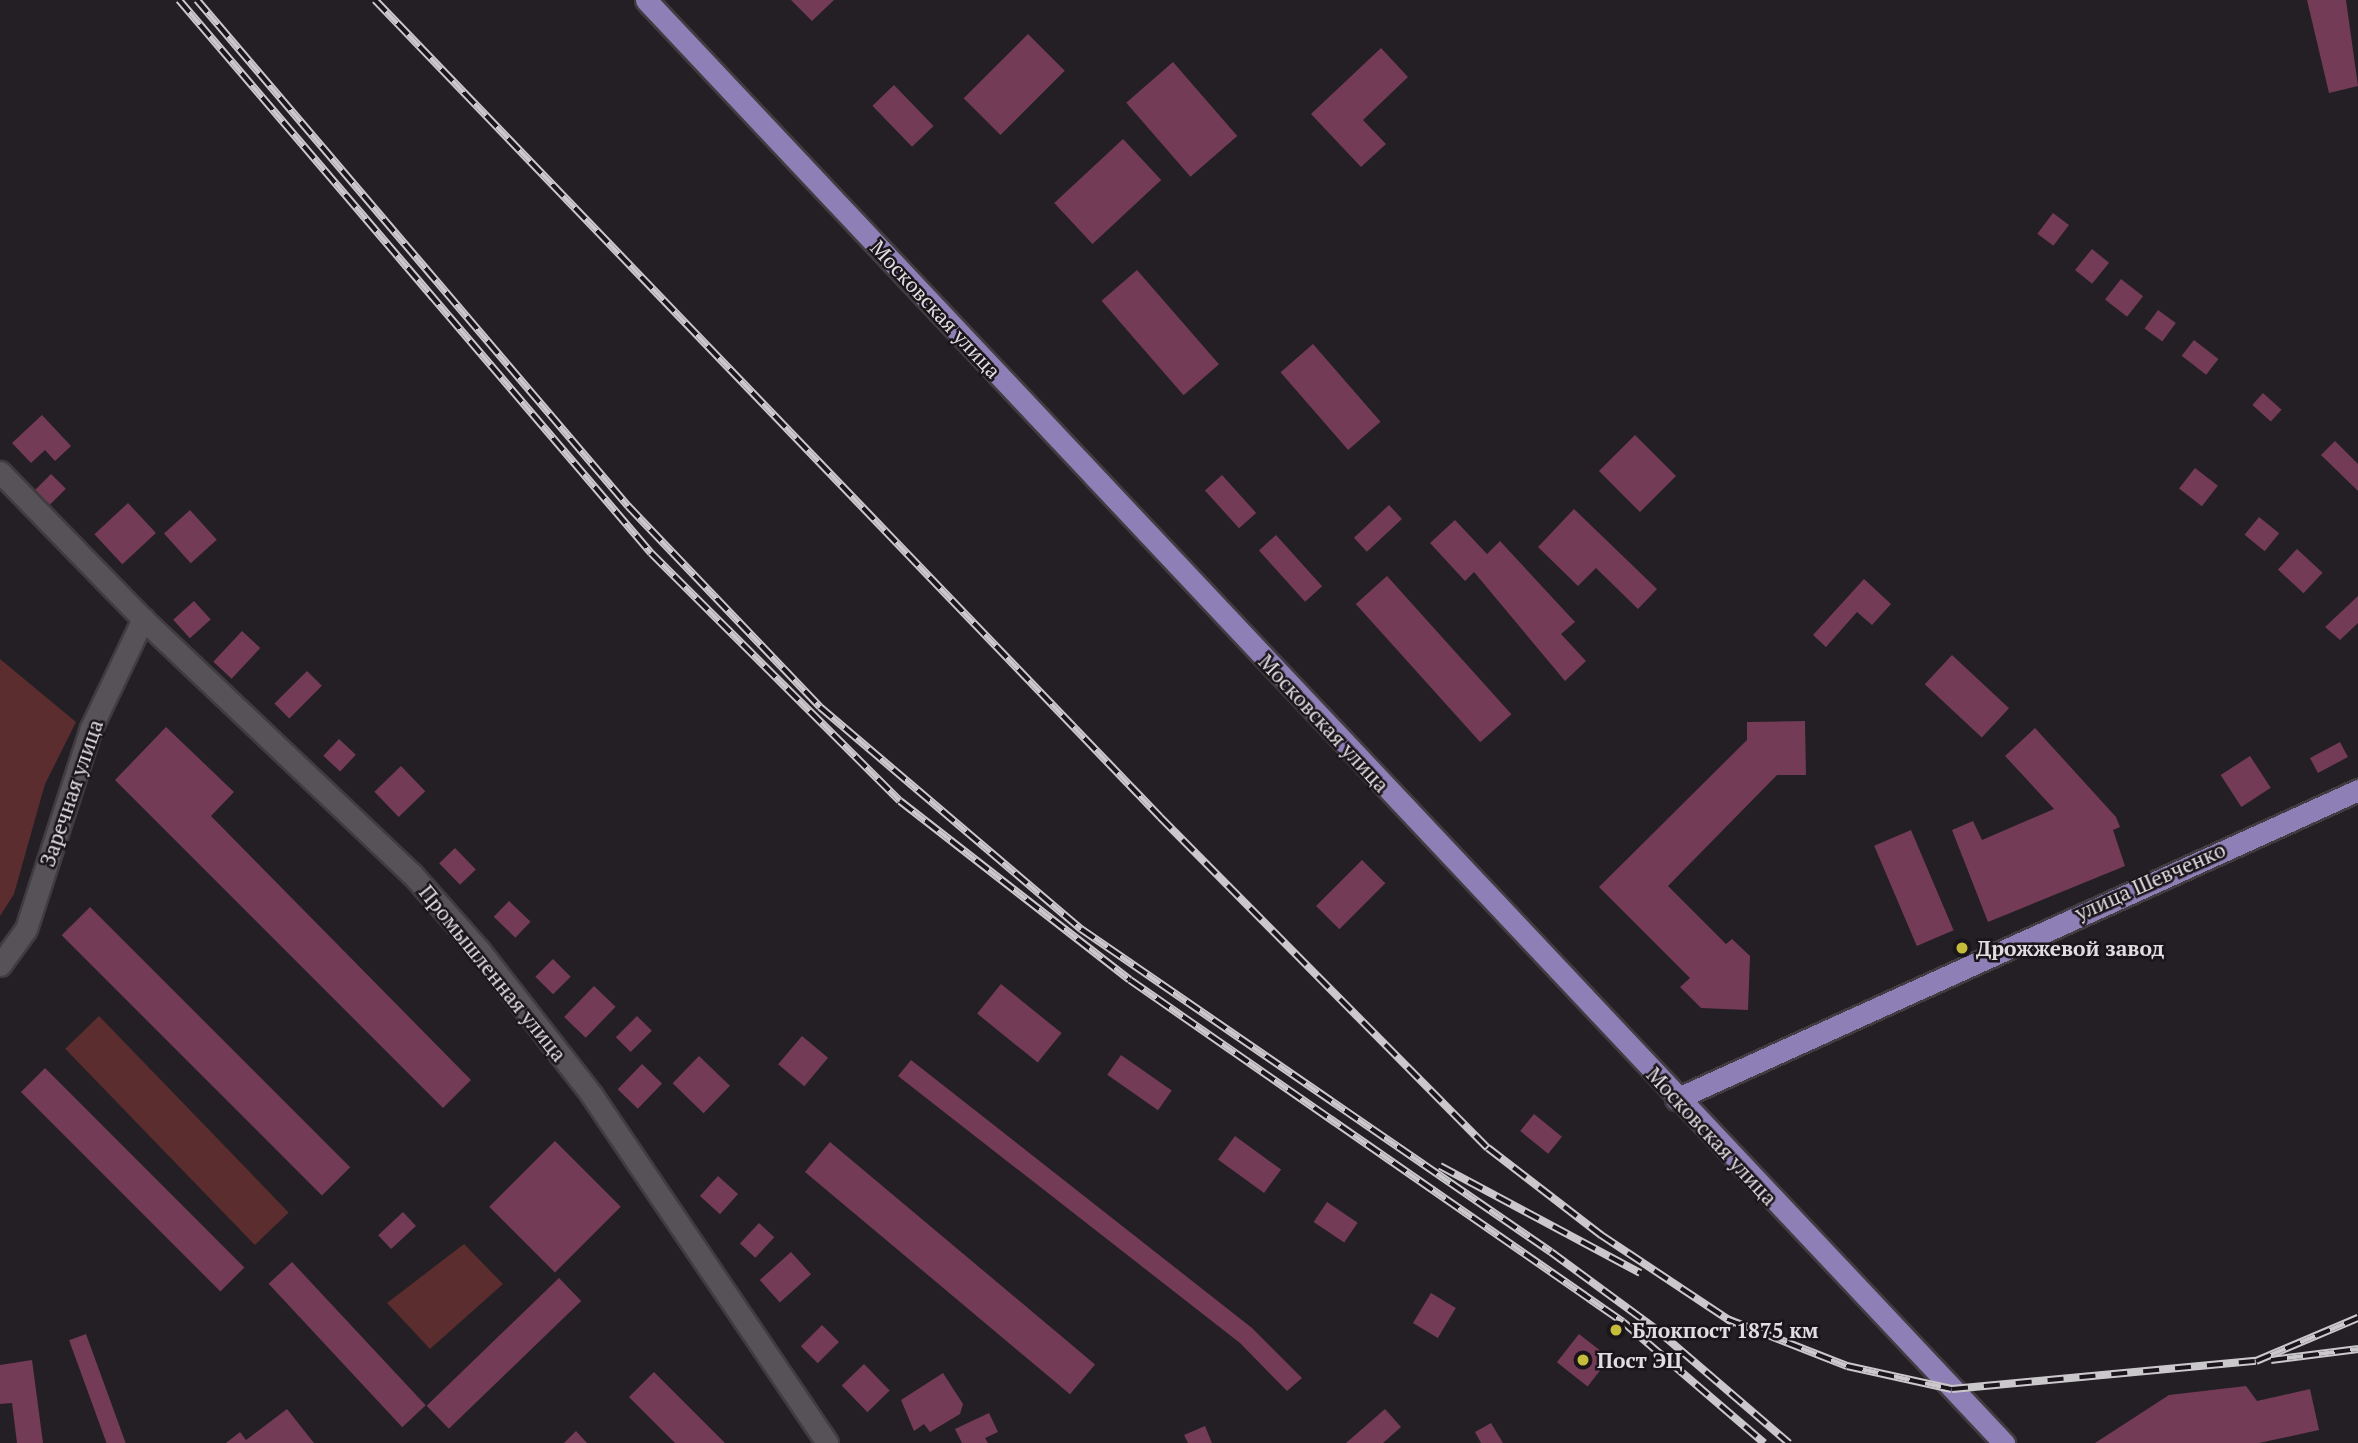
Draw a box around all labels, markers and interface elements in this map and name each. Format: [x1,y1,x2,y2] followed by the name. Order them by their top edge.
[866,235,1006,383] street label: Московская улица
[1254,649,1394,797] street label: Московская улица
[34,716,108,870] street label: Заречная улица
[2071,837,2229,925] street label: улица Шевченко
[414,880,572,1066] street label: Промышленная улица
[1976,935,2164,961] place label: Дрожжевой завод
[1954,940,1970,956] marker: Дрожжевой завод
[1642,1062,1782,1210] street label: Московская улица
[1632,1317,1819,1343] place label: Блокпост 1875 км
[1606,1320,1626,1340] marker: Блокпост 1875 км
[1597,1347,1683,1373] place label: Пост ЭЦ
[1575,1352,1591,1368] marker: Пост ЭЦ

